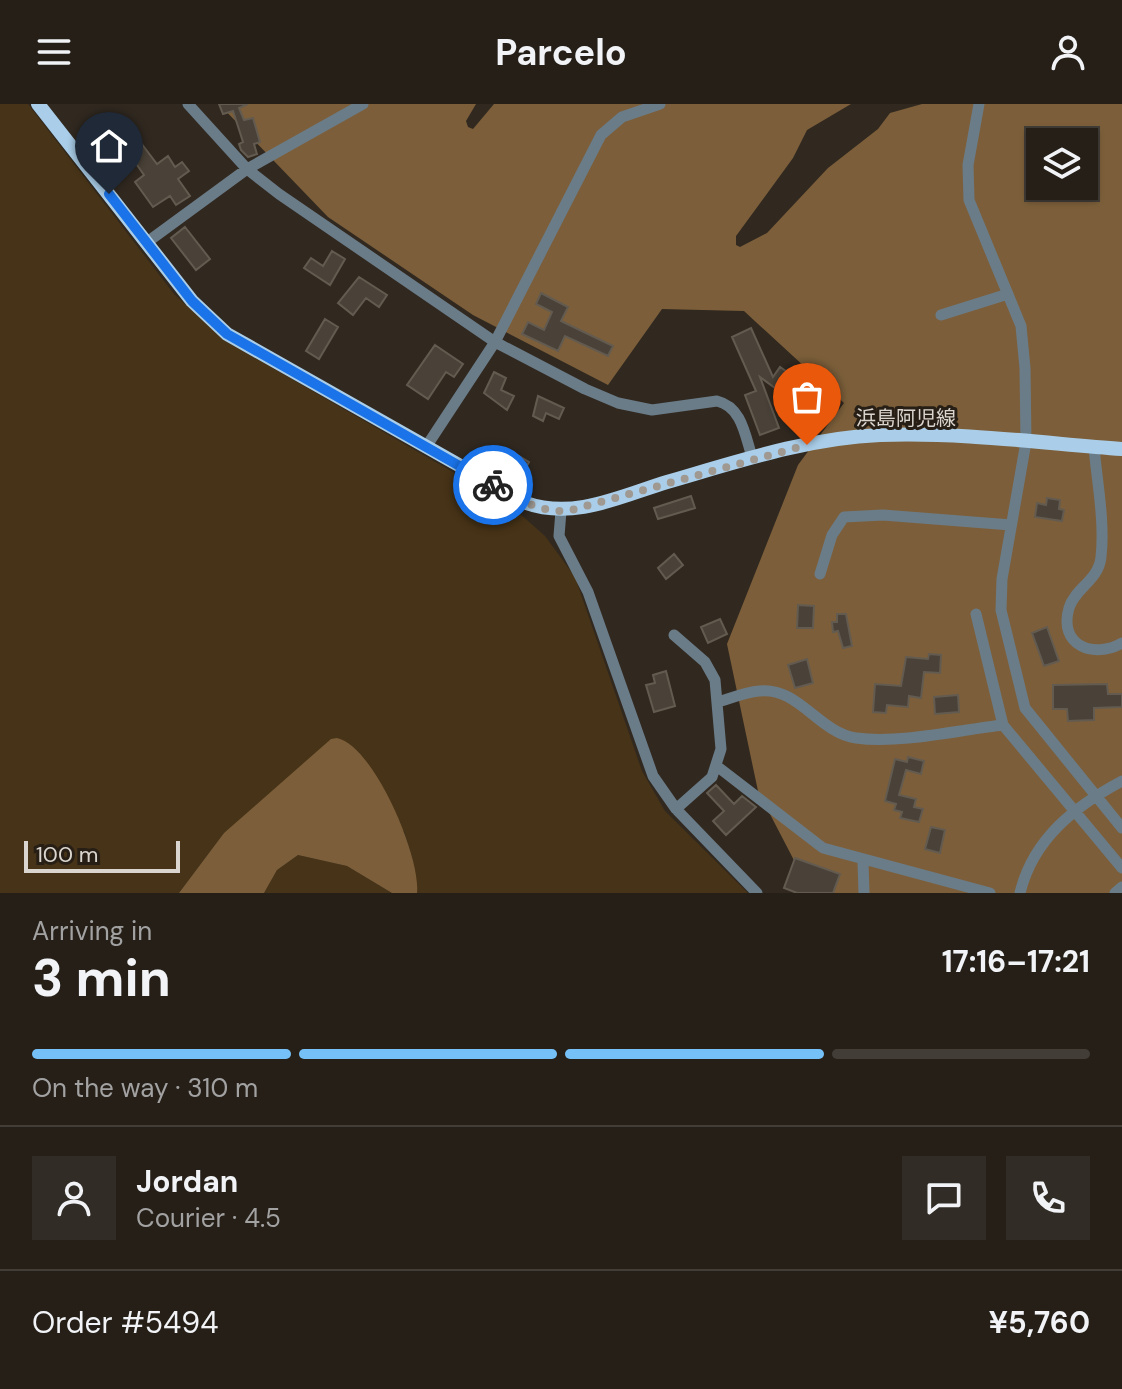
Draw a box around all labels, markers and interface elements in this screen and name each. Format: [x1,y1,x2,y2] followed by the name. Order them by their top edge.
[495,29,627,76] text: Parcelo
[32,30,76,74] icon: menu
[1046,30,1090,74] icon: person
[75,112,143,194] pin
[87,124,131,168] icon: home
[1026,128,1098,200] map controls
[1026,128,1098,200] button: layers
[773,363,841,445] pin
[785,375,829,419] icon: bag
[856,405,956,431] street label: 浜島阿児線
[453,445,533,525] courier
[471,463,515,507] icon: bike
[24,837,180,873] scale bar
[36,840,98,869] text: 100 m
[32,914,152,948] text: Arriving in
[942,942,1090,981] text: 17:16–17:21
[32,944,171,1012] text: 3 min
[32,1071,258,1105] text: On the way · 310 m
[32,1156,116,1240] button: person
[902,1156,986,1240] button: chat
[1006,1156,1090,1240] button: phone
[136,1162,238,1201] text: Jordan
[136,1201,281,1235] text: Courier · 4.5
[32,1303,218,1342] text: Order #5494
[989,1303,1090,1342] text: ¥5,760

